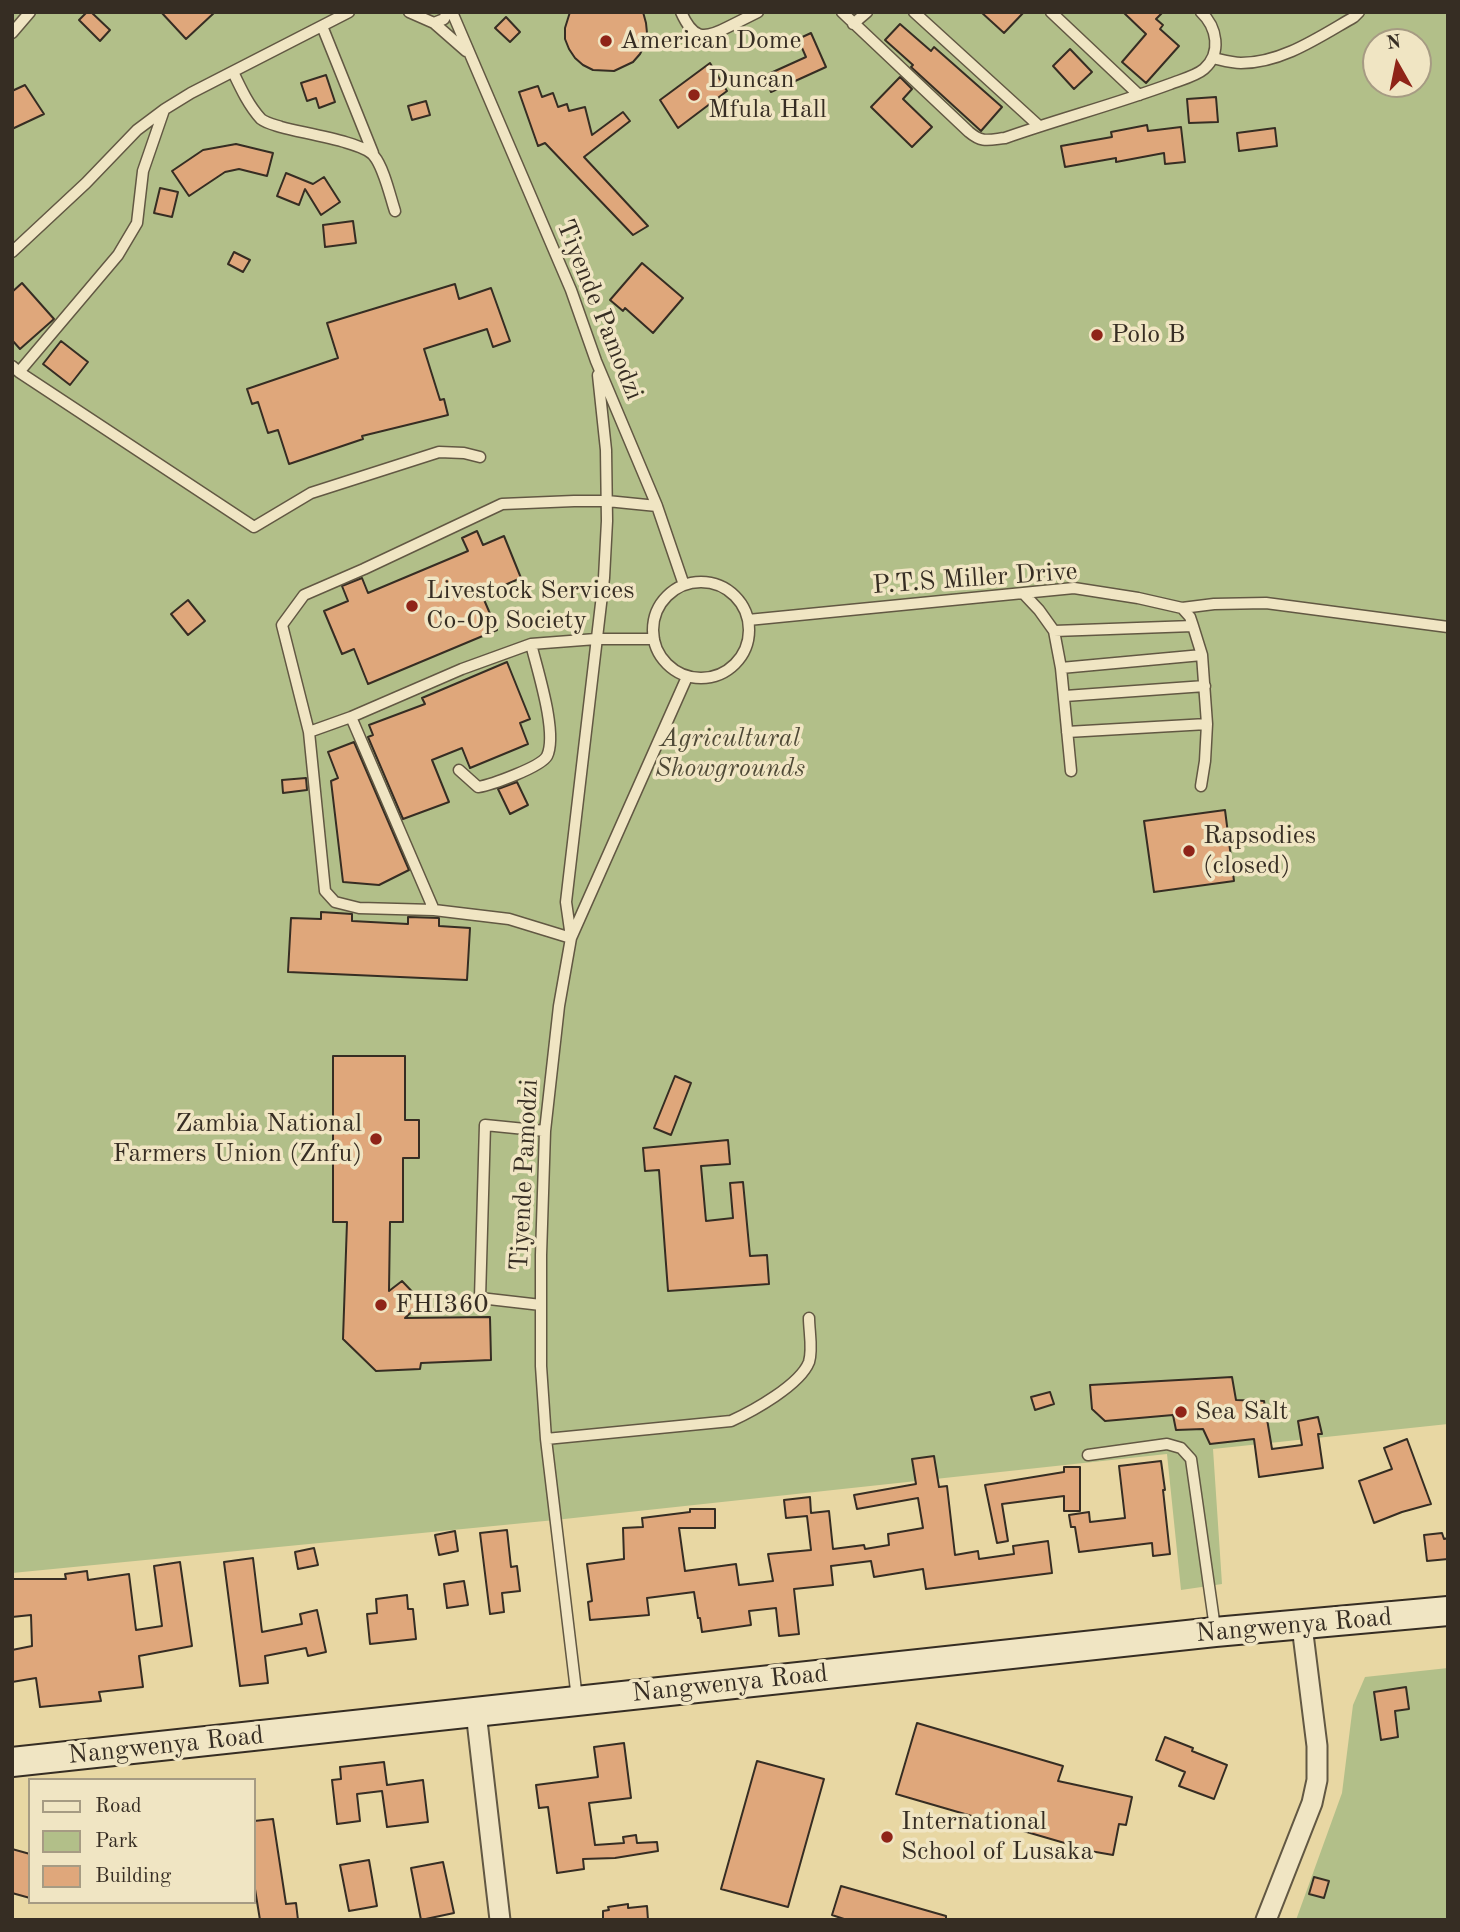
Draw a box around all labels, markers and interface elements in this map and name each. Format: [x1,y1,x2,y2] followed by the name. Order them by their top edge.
[620,25,801,57] place label: American Dome
[1362,28,1432,98] north arrow
[598,33,614,49] marker: American Dome
[1385,33,1403,54] text: N
[708,64,827,126] place label: Duncan Mfula Hall
[686,87,702,103] marker: Duncan Mfula Hall
[549,215,649,405] street label: Tiyende Pamodzi
[1111,319,1185,351] place label: Polo B
[1089,327,1105,343] marker: Polo B
[872,556,1078,602] street label: P.T.S Miller Drive
[426,575,634,636] place label: Livestock Services Co-Op Society
[404,598,420,614] marker: Livestock Services Co-Op Society
[655,723,805,784] park label: Agricultural Showgrounds
[1203,820,1316,882] place label: Rapsodies (closed)
[1181,843,1197,859] marker: Rapsodies (closed)
[504,1078,546,1272] street label: Tiyende Pamodzi
[113,1108,362,1170] place label: Zambia National Farmers Union (Znfu)
[368,1131,384,1147] marker: Zambia National Farmers Union (Znfu)
[395,1289,489,1321] place label: FHI360
[373,1297,389,1313] marker: FHI360
[1195,1396,1288,1428] place label: Sea Salt
[1173,1404,1189,1420] marker: Sea Salt
[1195,1602,1393,1650] street label: Nangwenya Road
[630,1658,830,1710] street label: Nangwenya Road
[66,1720,266,1772] street label: Nangwenya Road
[28,1778,256,1904] legend
[95,1796,142,1817] text: Road
[901,1806,1093,1868] place label: International School of Lusaka
[879,1829,895,1845] marker: International School of Lusaka
[95,1831,138,1852] text: Park
[95,1866,171,1887] text: Building

